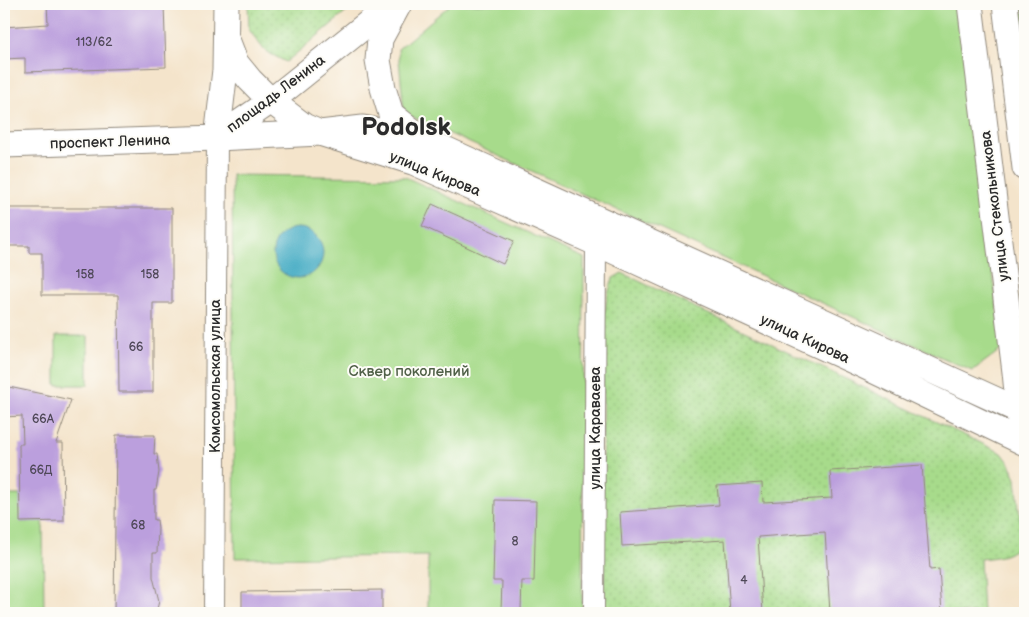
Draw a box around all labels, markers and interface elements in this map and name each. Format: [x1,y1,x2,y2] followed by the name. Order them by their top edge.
[76,35,112,50] house number: 113/62
[223,51,329,137] street label: площадь Ленина
[361,112,451,143] district label: Podolsk
[49,130,171,154] street label: проспект Ленина
[976,130,1014,282] street label: улица Стекольникова
[387,147,483,201] street label: улица Кирова
[76,267,94,282] house number: 158
[141,267,159,282] house number: 158
[206,299,225,453] street label: Комсомольская улица
[757,310,853,368] street label: улица Кирова
[129,340,143,355] house number: 66
[348,362,470,381] park label: Сквер поколений
[586,366,605,490] street label: улица Караваева
[32,412,55,427] house number: 66А
[29,463,53,478] house number: 66Д
[131,518,145,533] house number: 68
[512,534,519,549] house number: 8
[740,573,748,588] house number: 4

